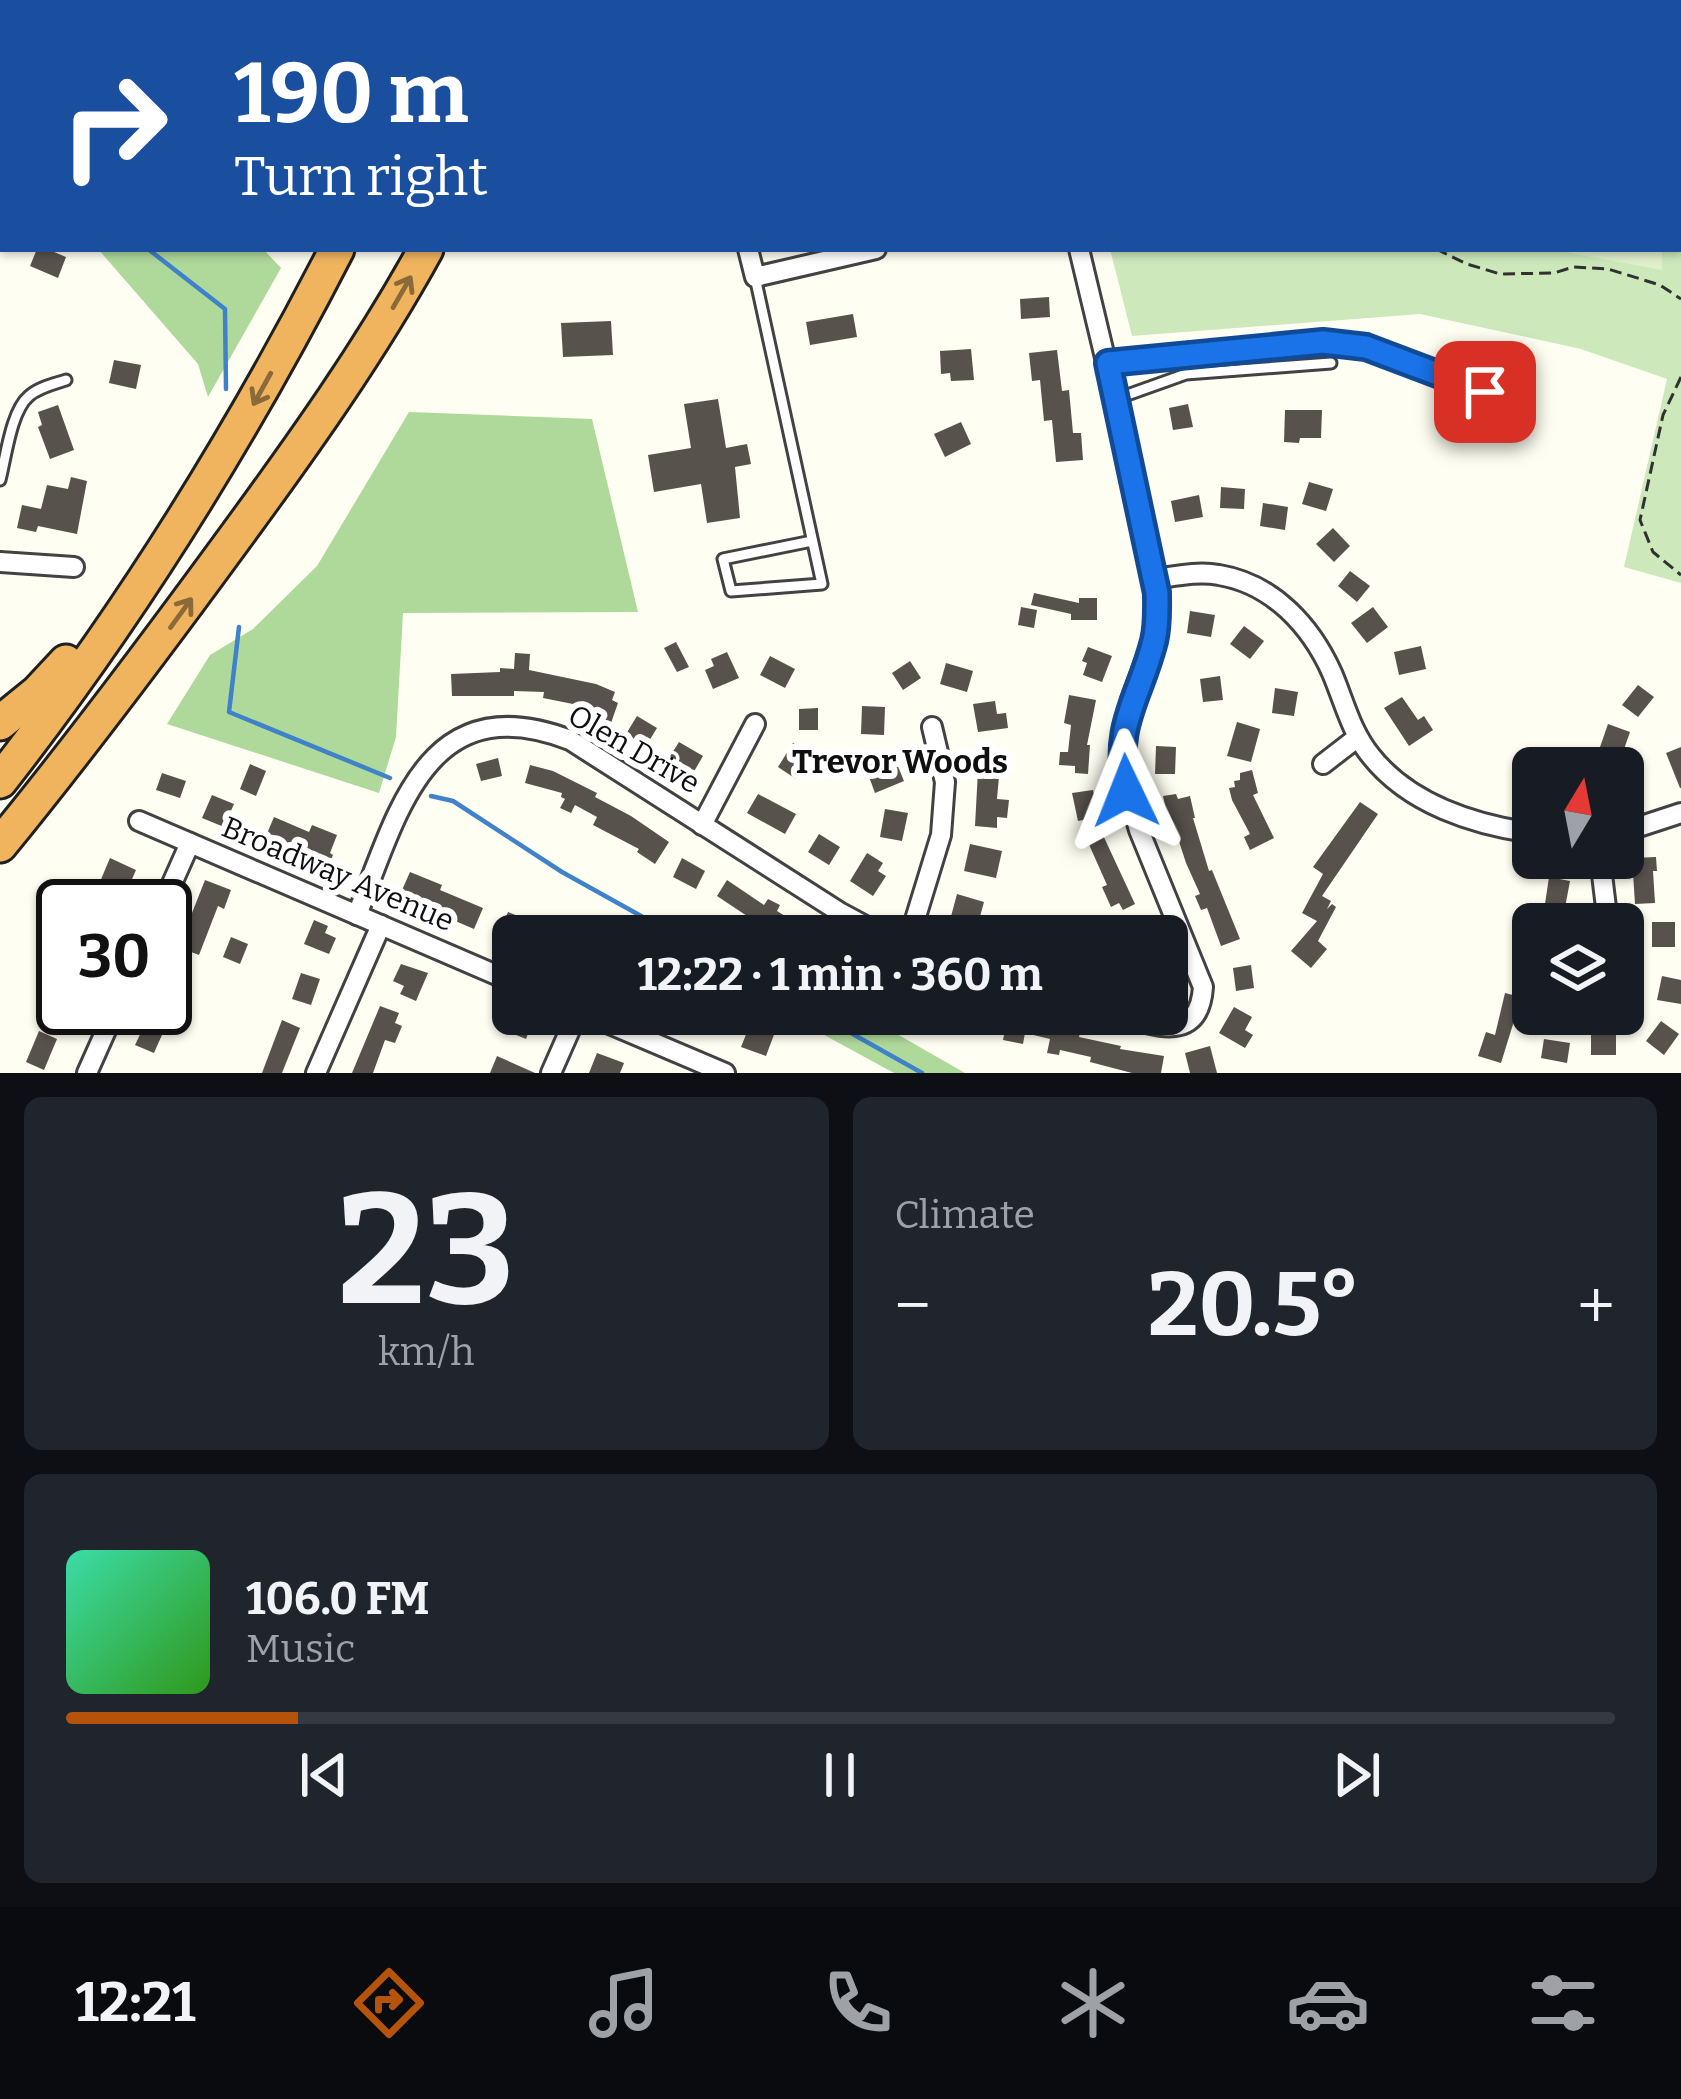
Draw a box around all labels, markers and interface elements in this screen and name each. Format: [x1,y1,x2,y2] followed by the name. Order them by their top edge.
[234,43,469,144] text: 190 m
[36,48,192,204] icon: right
[234,145,488,209] text: Turn right
[391,275,415,310] one-way arrow
[1434,341,1536,443] pin
[1452,359,1518,425] icon: arrive
[249,371,273,406] one-way arrow
[167,597,193,629] one-way arrow
[562,697,706,801] street label: Olen Drive
[1063,728,1189,854] position arrow
[792,742,1008,782] district label: Trevor Woods
[1512,747,1644,879] north arrow
[1512,747,1644,1035] map controls
[217,809,459,939] street label: Broadway Avenue
[36,879,192,1035] speed limit sign: 30
[1512,903,1644,1035] button: layers
[637,948,1043,1002] text: 12:22 · 1 min · 360 m
[337,1157,515,1344] text: 23
[895,1192,1035,1238] text: Climate
[1148,1251,1360,1359] text: 20.5°
[895,1266,931,1345] text: −
[1577,1266,1615,1345] text: +
[378,1329,475,1375] text: km/h
[246,1572,430,1626] text: 106.0 FM
[246,1626,355,1672] text: Music
[291,1742,357,1808] icon: previous
[807,1742,873,1808] icon: pause
[1324,1742,1390,1808] icon: next
[347,1961,431,2045] icon: directions
[582,1961,666,2045] icon: music
[816,1961,900,2045] icon: phone
[1051,1961,1135,2045] icon: climate
[1286,1961,1370,2045] icon: car
[1521,1961,1605,2045] icon: filters
[75,1971,196,2035] text: 12:21

